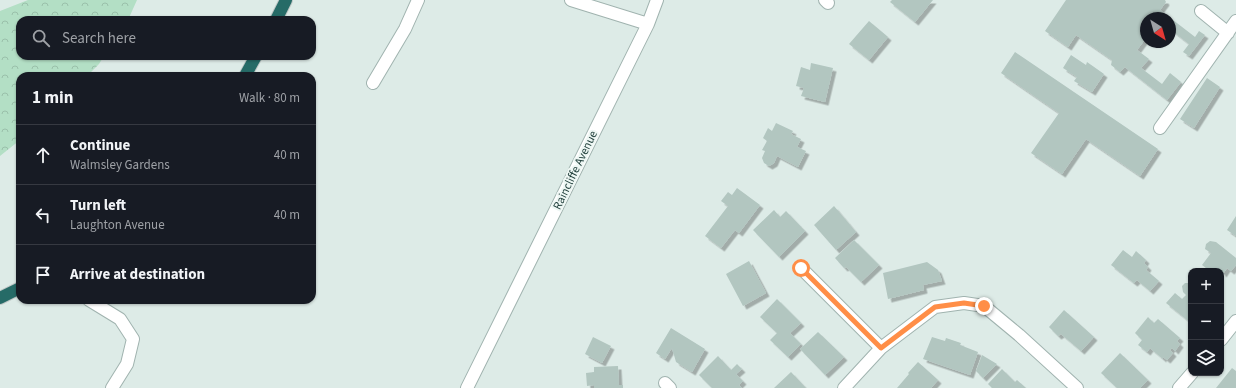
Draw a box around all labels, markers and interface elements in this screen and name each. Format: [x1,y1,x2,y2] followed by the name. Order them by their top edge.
[1140,12,1176,48] north arrow
[16,16,316,60] search box
[30,27,52,49] icon: search
[62,28,136,49] text: Search here
[32,86,73,110] text: 1 min
[239,89,300,107] text: Walk · 80 m
[549,128,602,213] street label: Raincliffe Avenue
[70,135,130,156] text: Continue
[32,144,54,166] icon: ahead
[274,146,300,164] text: 40 m
[70,156,170,174] text: Walmsley Gardens
[70,195,126,216] text: Turn left
[32,204,54,226] icon: left
[274,206,300,224] text: 40 m
[70,216,165,234] text: Laughton Avenue
[792,259,810,277] route start
[32,264,54,286] icon: arrive
[70,264,205,285] text: Arrive at destination
[1188,268,1224,376] map controls
[1188,268,1224,304] button: +
[975,297,993,315] route end
[1188,304,1224,340] button: −
[1188,340,1224,376] button: layers

